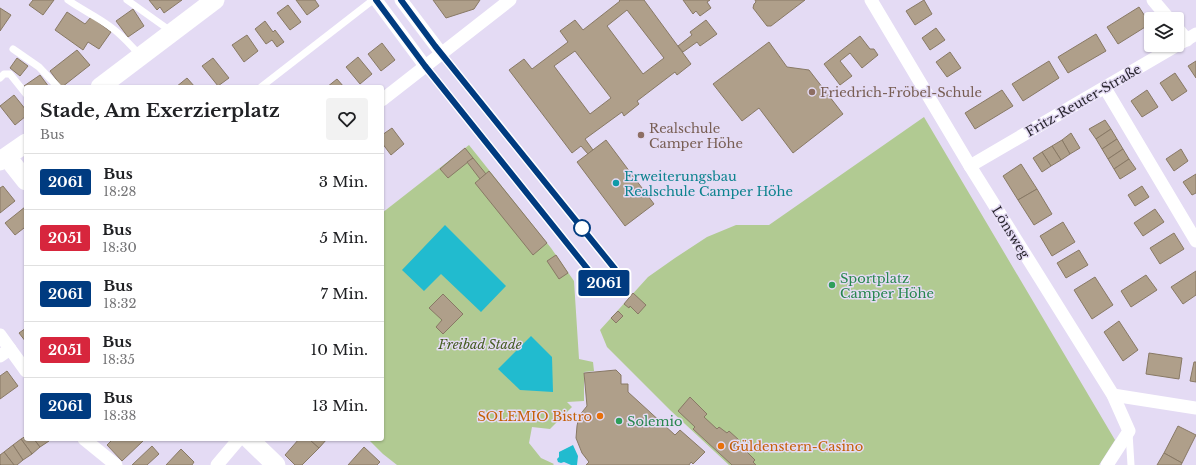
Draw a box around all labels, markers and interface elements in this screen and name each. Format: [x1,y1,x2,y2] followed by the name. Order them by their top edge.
[1144,12,1184,52] map controls
[1144,12,1184,52] button: layers
[1022,60,1144,140] street label: Fritz-Reuter-Straße
[820,84,982,101] place label: Friedrich-Fröbel-Schule
[807,87,817,97] marker: Friedrich-Fröbel-Schule
[326,98,368,140] button: heart
[40,99,280,122] text: Stade, Am Exerzierplatz
[649,120,743,152] place label: Realschule Camper Höhe
[40,126,65,143] text: Bus
[636,130,646,140] marker: Realschule Camper Höhe
[103,164,133,183] text: Bus
[624,168,793,200] place label: Erweiterungsbau Realschule Camper Höhe
[319,172,368,191] text: 3 Min.
[48,173,83,191] text: 2061
[611,178,621,188] marker: Erweiterungsbau Realschule Camper Höhe
[103,183,137,200] text: 18:28
[988,203,1033,262] street label: Lönsweg
[573,219,591,237] unlabelled marker
[102,220,132,239] text: Bus
[319,228,368,247] text: 5 Min.
[48,229,82,247] text: 2051
[102,239,137,256] text: 18:30
[576,270,632,296] line badge: 2061
[840,270,934,302] place label: Sportplatz Camper Höhe
[586,274,622,292] text: 2061
[103,276,133,295] text: Bus
[827,280,837,290] marker: Sportplatz Camper Höhe
[320,284,368,303] text: 7 Min.
[48,285,83,303] text: 2061
[103,295,137,312] text: 18:32
[102,332,132,351] text: Bus
[437,336,522,353] park label: Freibad Stade
[311,340,368,359] text: 10 Min.
[48,341,82,359] text: 2051
[102,351,135,368] text: 18:35
[103,388,133,407] text: Bus
[312,396,368,415] text: 13 Min.
[48,397,83,415] text: 2061
[103,407,137,424] text: 18:38
[477,408,592,425] place label: SOLEMIO Bistro
[595,411,605,421] marker: SOLEMIO Bistro
[627,413,682,430] place label: Solemio
[614,416,624,426] marker: Solemio
[729,438,863,455] place label: Güldenstern-Casino
[716,441,726,451] marker: Güldenstern-Casino

